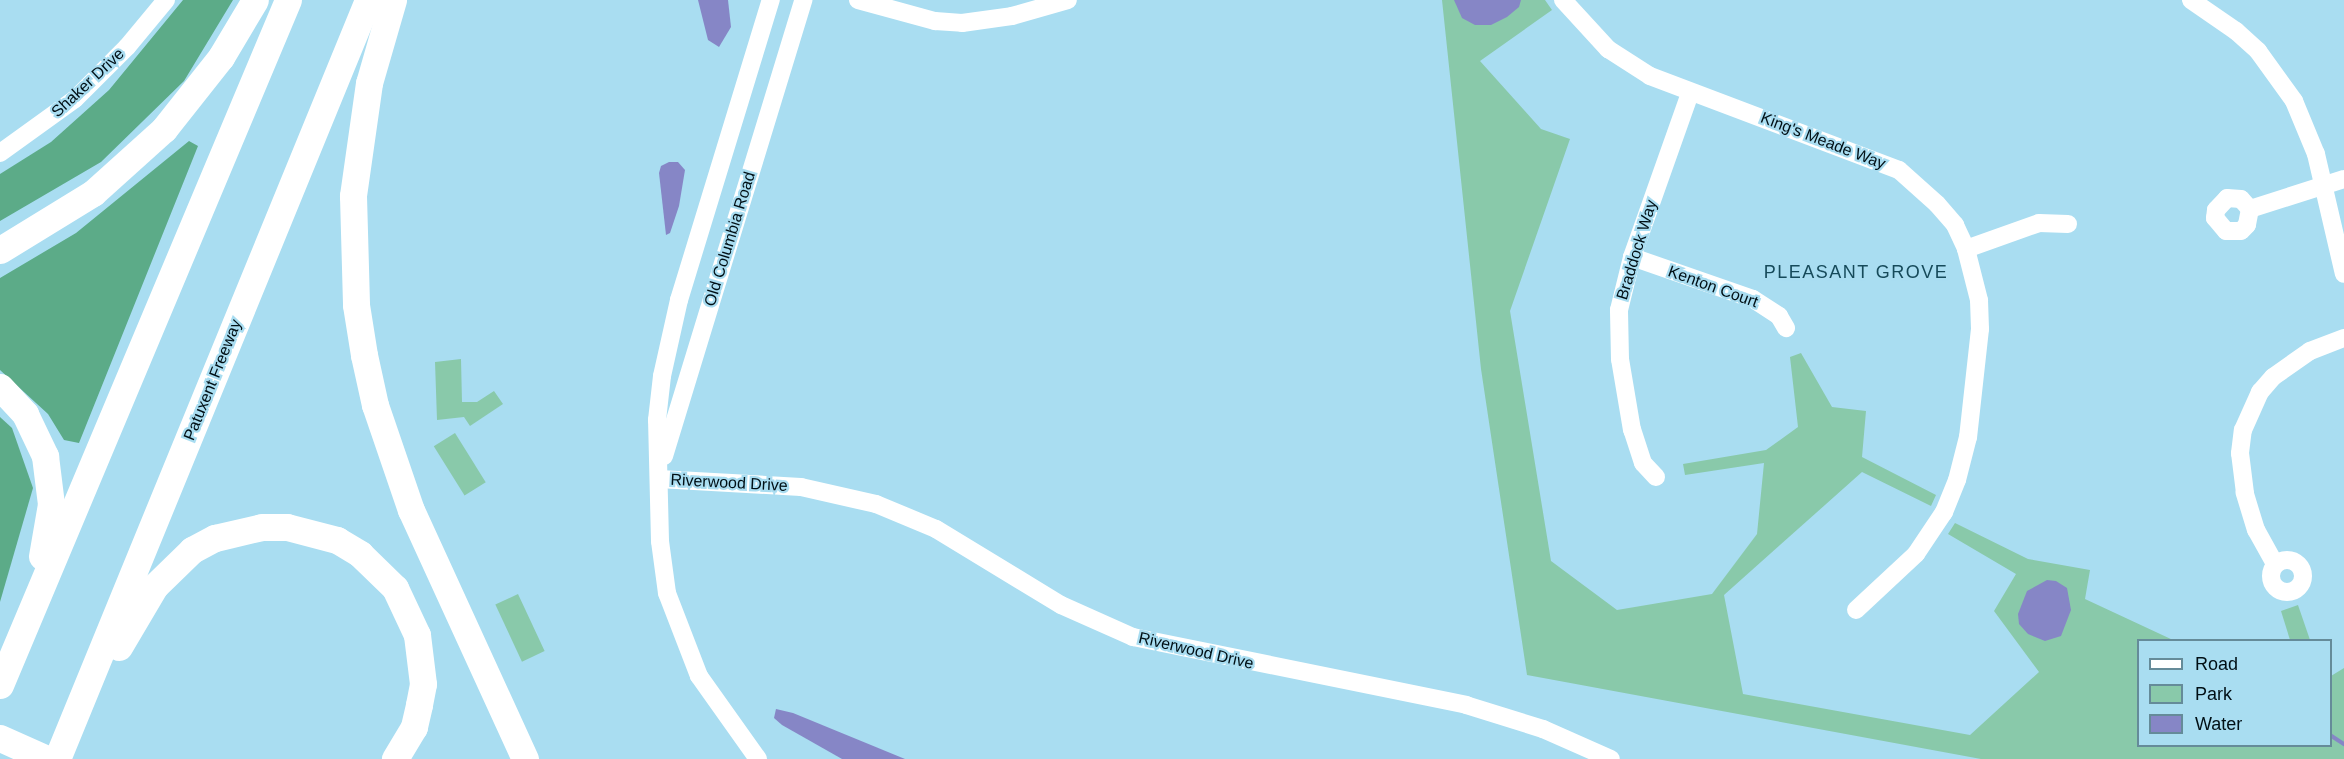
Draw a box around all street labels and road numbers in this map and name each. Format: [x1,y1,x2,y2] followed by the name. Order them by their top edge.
[48,44,128,122] street label: Shaker Drive
[1758,108,1888,174] street label: King's Meade Way
[700,169,760,309] street label: Old Columbia Road
[1613,198,1661,302] street label: Braddock Way
[1665,262,1761,312] street label: Kenton Court
[180,317,246,443] street label: Patuxent Freeway
[670,470,788,496] street label: Riverwood Drive
[1137,628,1255,674] street label: Riverwood Drive

